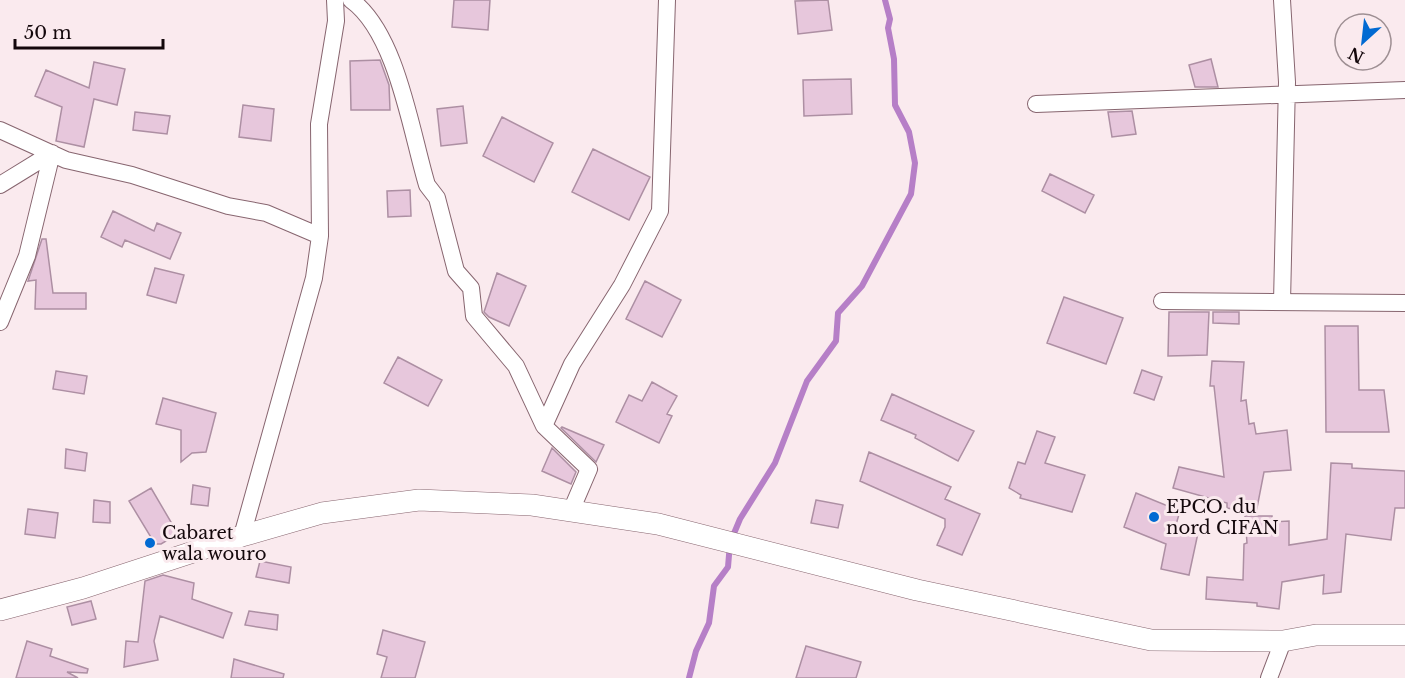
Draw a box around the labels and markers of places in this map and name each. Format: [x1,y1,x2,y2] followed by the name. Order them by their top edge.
[1166,496,1279,539] place label: EPCO. du nord CIFAN
[1147,510,1161,524] marker: EPCO. du nord CIFAN
[162,522,266,565] place label: Cabaret wala wouro
[143,536,157,550] marker: Cabaret wala wouro

